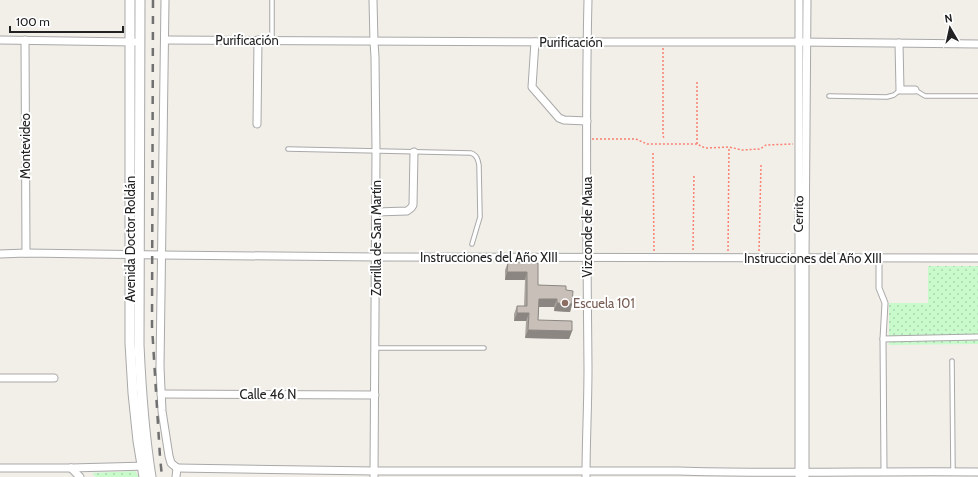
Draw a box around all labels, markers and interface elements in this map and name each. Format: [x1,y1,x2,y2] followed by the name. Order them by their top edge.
[10,8,123,34] scale bar
[930,8,970,48] north arrow
[943,11,953,26] text: N
[16,14,50,29] text: 100 m
[215,32,279,48] street label: Purificación
[539,34,603,50] street label: Purificación
[17,113,33,179] street label: Montevideo
[122,176,138,302] street label: Avenida Doctor Roldán
[579,176,595,277] street label: Vizconde de Maua
[368,180,384,296] street label: Zorrilla de San Martín
[790,195,806,233] street label: Cerrito
[420,249,558,265] street label: Instrucciones del Año XIII
[744,250,882,266] street label: Instrucciones del Año XIII
[573,295,635,311] place label: Escuela 101
[560,298,570,308] marker: Escuela 101
[240,386,296,402] street label: Calle 46 N

